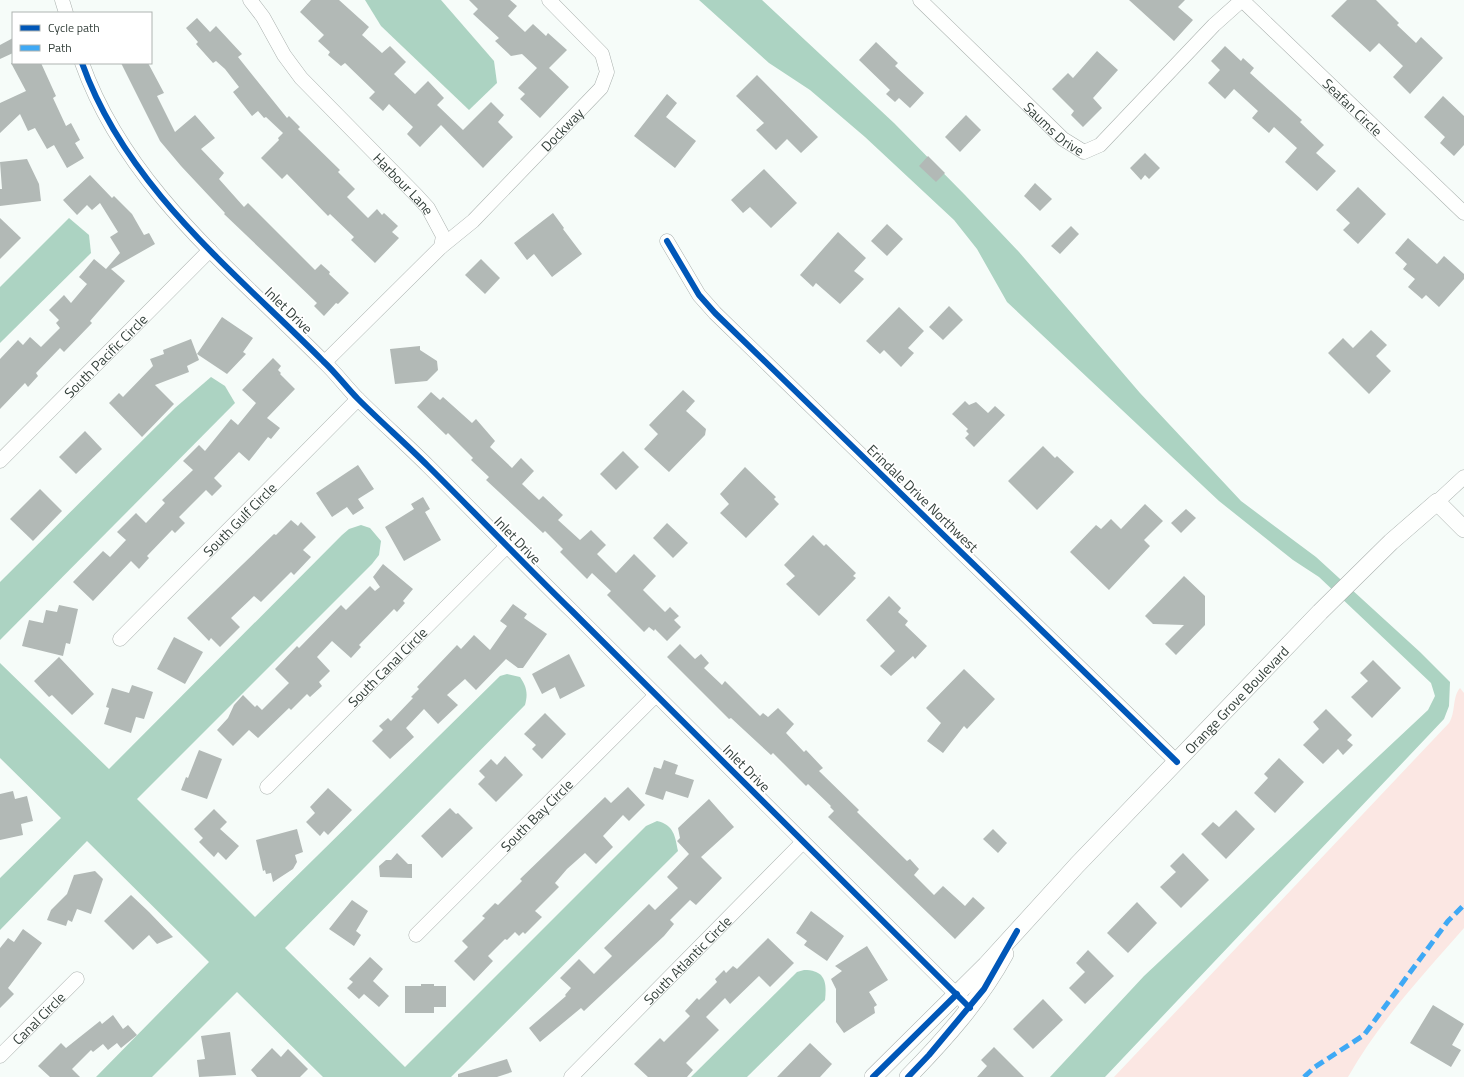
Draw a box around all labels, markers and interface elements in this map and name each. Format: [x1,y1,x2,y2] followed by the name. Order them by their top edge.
[12,12,152,64] legend
[48,18,100,37] text: Cycle path
[48,38,72,57] text: Path
[1319,73,1388,140] street label: Seafan Circle
[1020,96,1089,160] street label: Saums Drive
[535,102,588,156] street label: Dockway
[369,147,440,218] street label: Harbour Lane
[260,282,318,338] street label: Inlet Drive
[58,309,152,402] street label: South Pacific Circle
[863,439,983,557] street label: Erindale Drive Northwest
[197,477,281,561] street label: South Gulf Circle
[490,511,546,569] street label: Inlet Drive
[342,622,432,711] street label: South Canal Circle
[1179,641,1293,758] street label: Orange Grove Boulevard
[718,739,776,797] street label: Inlet Drive
[495,774,577,856] street label: South Bay Circle
[638,910,736,1009] street label: South Atlantic Circle
[7,987,69,1049] street label: Canal Circle

